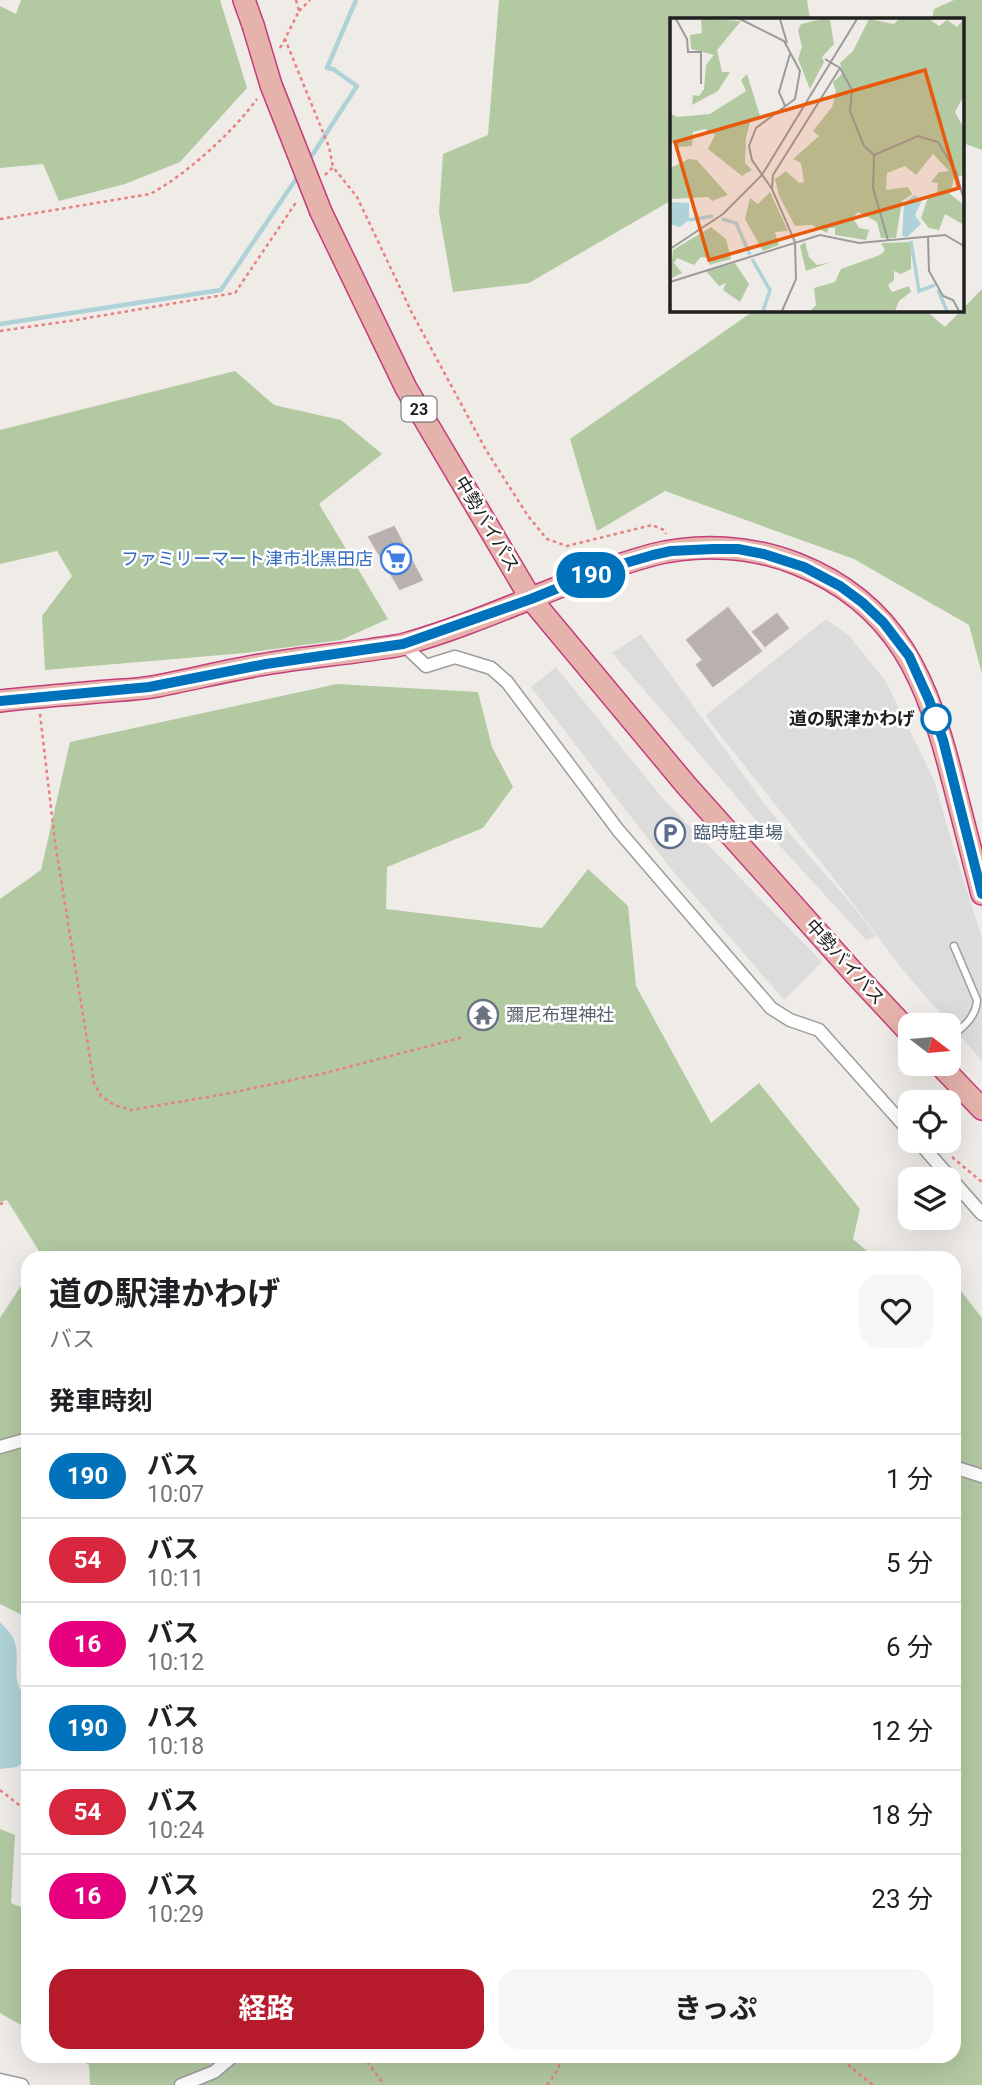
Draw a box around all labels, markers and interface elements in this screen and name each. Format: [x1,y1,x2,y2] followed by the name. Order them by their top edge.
[670,18,964,312] inset map
[402,396,436,422] road number: 23
[451,472,524,575] street label: 中勢バイパス
[379,542,413,576] supermarket icon: ファミリーマート津市北黒田店
[121,548,373,569] place label: ファミリーマート津市北黒田店
[551,552,631,598] line badge: 190
[570,561,612,589] text: 190
[921,704,951,734] marker: 道の駅津かわげ
[789,708,915,729] place label: 道の駅津かわげ
[653,816,687,850] parking icon: 臨時駐車場
[693,822,783,843] place label: 臨時駐車場
[802,915,889,1009] street label: 中勢バイパス
[466,998,500,1032] temple icon: 彌尼布理神社
[506,1004,614,1025] place label: 彌尼布理神社
[898,1013,961,1076] north arrow
[898,1013,961,1230] map controls
[898,1090,961,1153] button: locate
[898,1167,961,1230] button: layers
[49,1274,280,1313] text: 道の駅津かわげ
[859,1274,933,1348] button: heart
[49,1326,95,1353] text: バス
[49,1386,153,1416] text: 発車時刻
[147,1450,199,1480] text: バス
[67,1462,108,1490] text: 190
[886,1464,933,1494] text: 1 分
[147,1481,204,1508] text: 10:07
[147,1534,199,1564] text: バス
[74,1546,101,1574] text: 54
[886,1548,933,1578] text: 5 分
[147,1565,204,1592] text: 10:11
[147,1618,199,1648] text: バス
[74,1630,101,1658] text: 16
[886,1632,933,1662] text: 6 分
[147,1649,204,1676] text: 10:12
[147,1702,199,1732] text: バス
[67,1714,108,1742] text: 190
[871,1716,933,1746] text: 12 分
[147,1733,204,1760] text: 10:18
[147,1786,199,1816] text: バス
[74,1798,101,1826] text: 54
[871,1800,933,1830] text: 18 分
[147,1817,204,1844] text: 10:24
[147,1870,199,1900] text: バス
[74,1882,101,1910] text: 16
[871,1884,933,1914] text: 23 分
[147,1901,204,1928] text: 10:29
[49,1969,484,2049] button: 経路
[498,1969,933,2049] button: きっぷ

